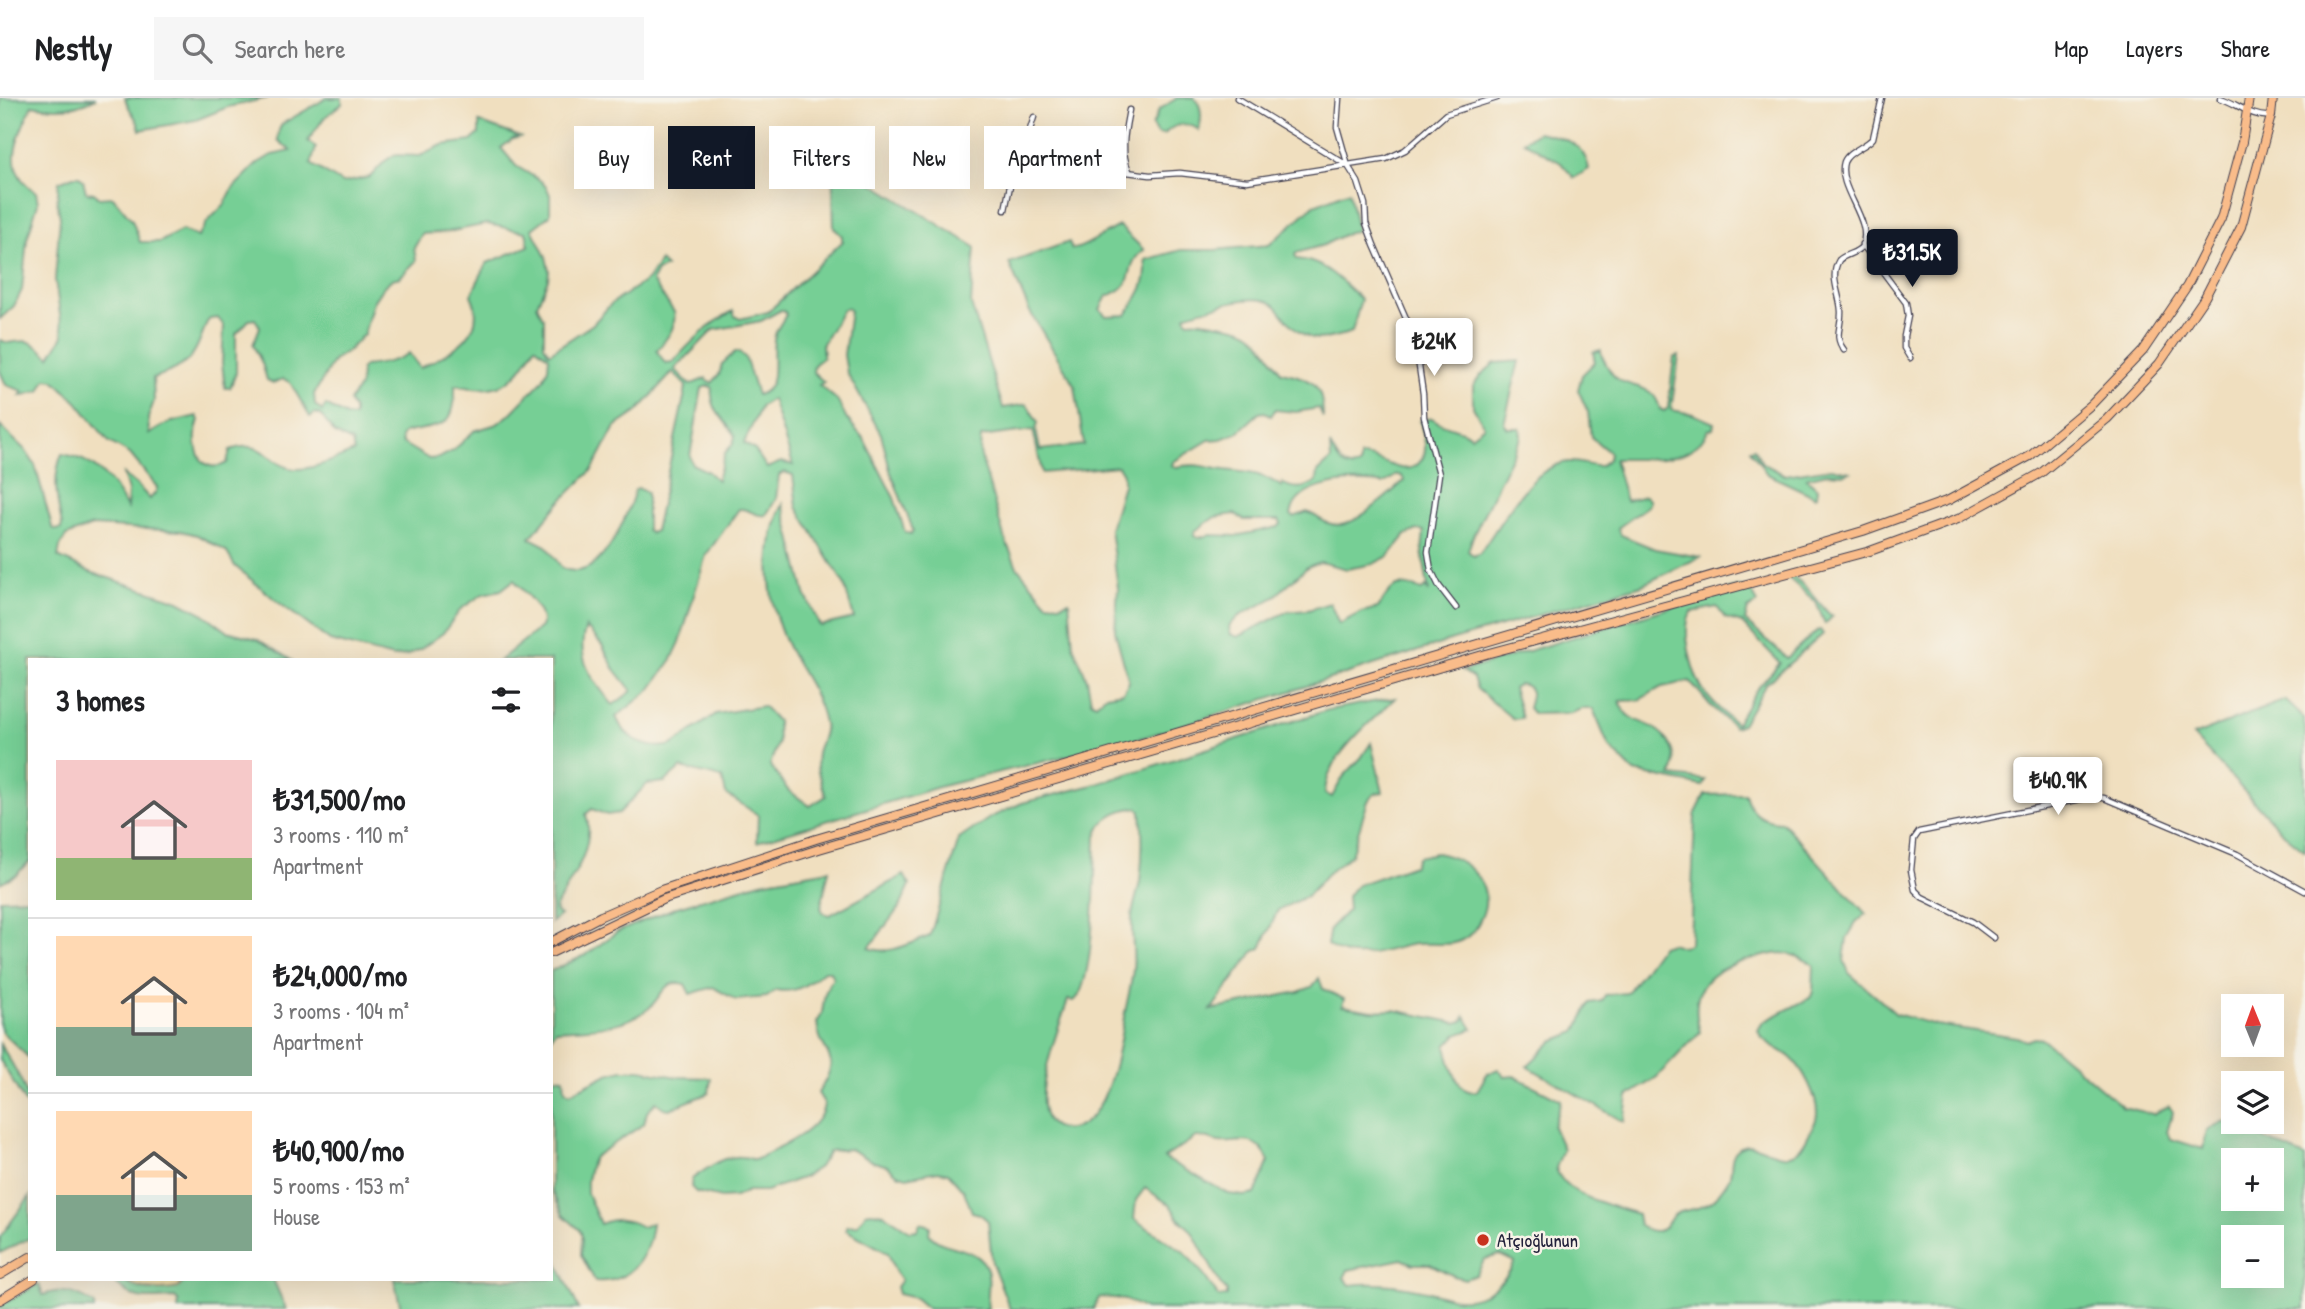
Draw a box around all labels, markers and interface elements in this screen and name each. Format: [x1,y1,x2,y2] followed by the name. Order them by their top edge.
[154,17,644,80] search box
[35,26,112,70] text: Nestly
[178,29,216,67] icon: search
[234,31,346,66] text: Search here
[2054,32,2088,64] text: Map
[2126,32,2183,64] text: Layers
[2221,32,2270,64] text: Share
[574,126,654,189] chip: Buy
[668,126,755,189] chip: Rent
[769,126,875,189] chip: Filters
[889,126,970,189] chip: New
[984,126,1126,189] chip: Apartment
[1855,230,1969,289] pin: ₺31.5K
[1883,236,1941,267] text: ₺31.5K
[1393,318,1475,378] pin: ₺24K
[1412,325,1456,356] text: ₺24K
[56,680,145,720] text: 3 homes
[487,681,525,719] icon: filters
[2001,758,2115,817] pin: ₺40.9K
[2029,764,2087,795] text: ₺40.9K
[273,779,405,819] text: ₺31,500/mo
[112,788,196,872] icon: home
[273,819,409,850] text: 3 rooms · 110 m²
[273,850,363,881] text: Apartment
[273,955,407,995] text: ₺24,000/mo
[112,964,196,1048] icon: home
[2221,994,2284,1057] north arrow
[2221,994,2284,1288] map controls
[273,995,409,1026] text: 3 rooms · 104 m²
[273,1026,363,1057] text: Apartment
[2221,1071,2284,1134] button: layers
[273,1130,404,1170] text: ₺40,900/mo
[112,1139,196,1223] icon: home
[2221,1148,2284,1211] button: +
[273,1170,410,1201] text: 5 rooms · 153 m²
[273,1201,320,1232] text: House
[2221,1225,2284,1288] button: −
[1497,1227,1578,1253] place label: Atçıoğlunun
[1475,1232,1491,1248] marker: Atçıoğlunun

